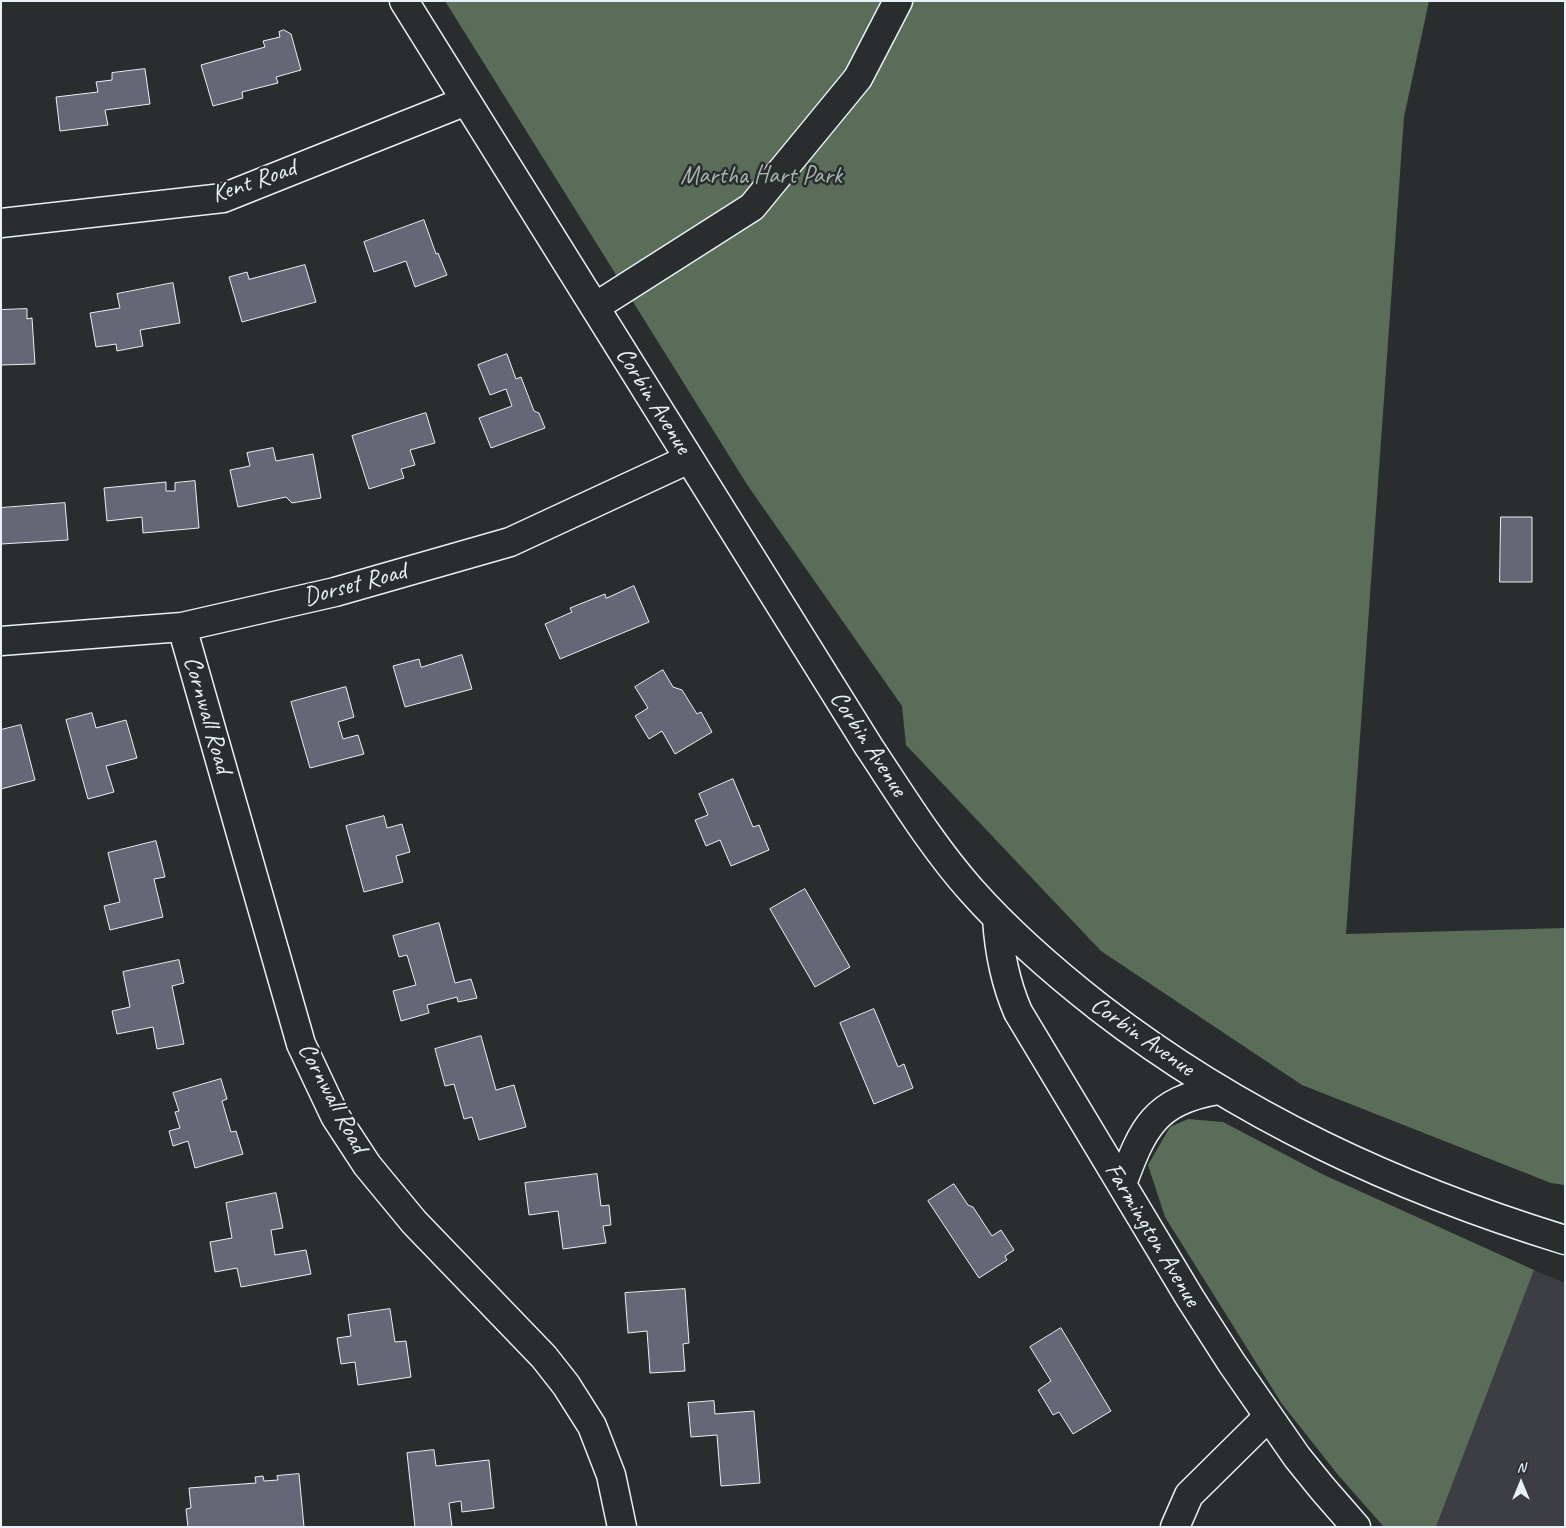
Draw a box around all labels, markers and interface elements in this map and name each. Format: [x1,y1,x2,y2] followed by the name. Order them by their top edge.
[208,154,300,210] street label: Kent Road
[680,161,842,191] park label: Martha Hart Park
[609,342,697,460] street label: Corbin Avenue
[300,557,410,613] street label: Dorset Road
[176,653,238,777] street label: Cornwall Road
[823,686,913,802] street label: Corbin Avenue
[1084,990,1200,1084] street label: Corbin Avenue
[291,1038,373,1158] street label: Cornwall Road
[1097,1158,1207,1312] street label: Farmington Avenue
[1496,1458,1546,1508] north arrow
[1517,1459,1525,1476] text: N

